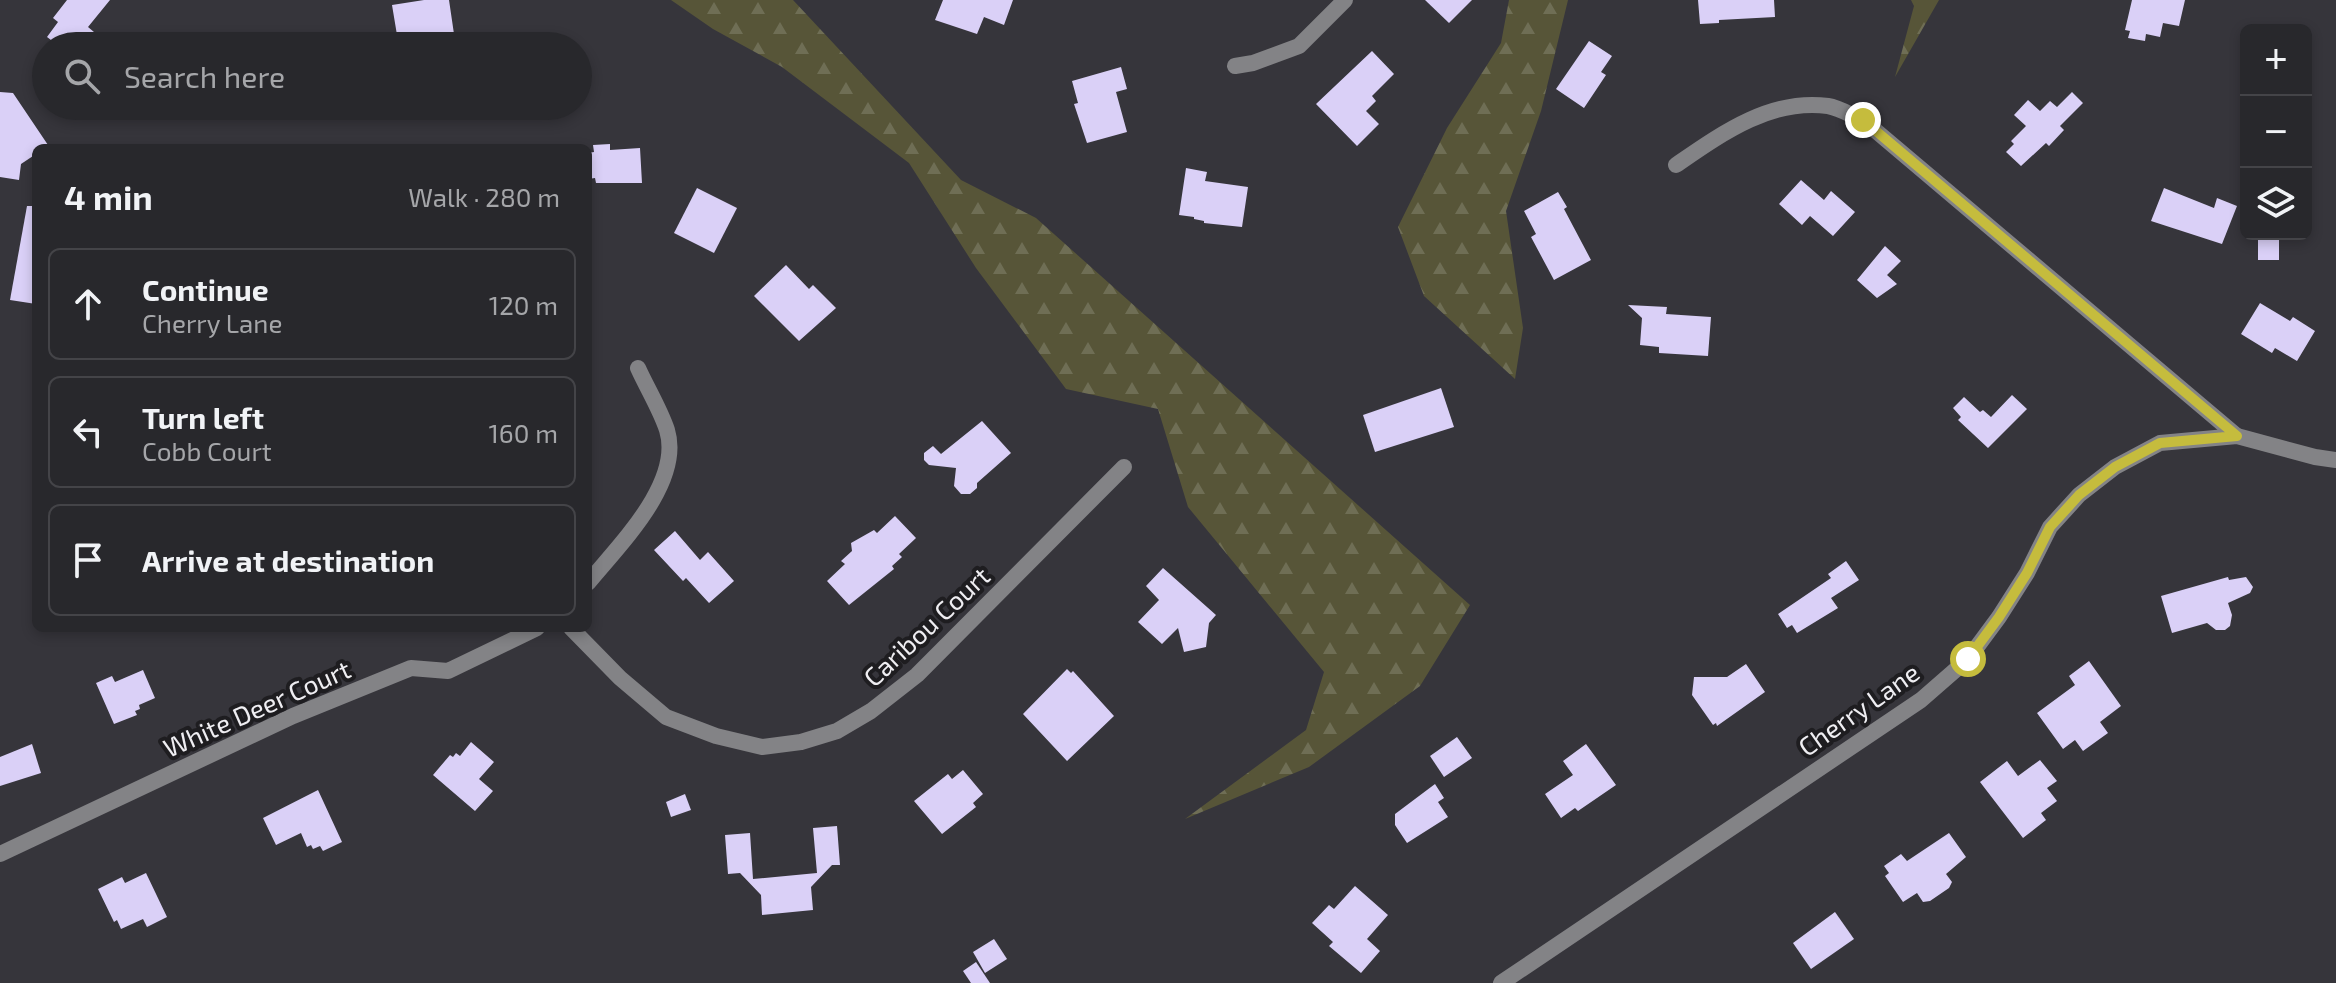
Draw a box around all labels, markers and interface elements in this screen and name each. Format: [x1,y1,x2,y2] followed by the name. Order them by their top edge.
[2240,24,2312,240] map controls
[2240,24,2312,96] button: +
[32,32,592,120] search box
[60,54,104,98] icon: search
[124,58,285,94] text: Search here
[2240,96,2312,168] button: −
[1845,102,1881,138] route end
[2240,168,2312,240] button: layers
[64,176,153,217] text: 4 min
[408,181,560,212] text: Walk · 280 m
[142,271,269,307] text: Continue
[66,282,110,326] icon: ahead
[489,289,558,320] text: 120 m
[142,307,282,338] text: Cherry Lane
[142,399,264,435] text: Turn left
[66,410,110,454] icon: left
[489,417,558,448] text: 160 m
[142,435,272,466] text: Cobb Court
[66,538,110,582] icon: arrive
[142,542,434,578] text: Arrive at destination
[857,560,995,692] street label: Caribou Court
[1950,641,1986,677] route start
[158,652,355,763] street label: White Deer Court
[1792,656,1925,762] street label: Cherry Lane

